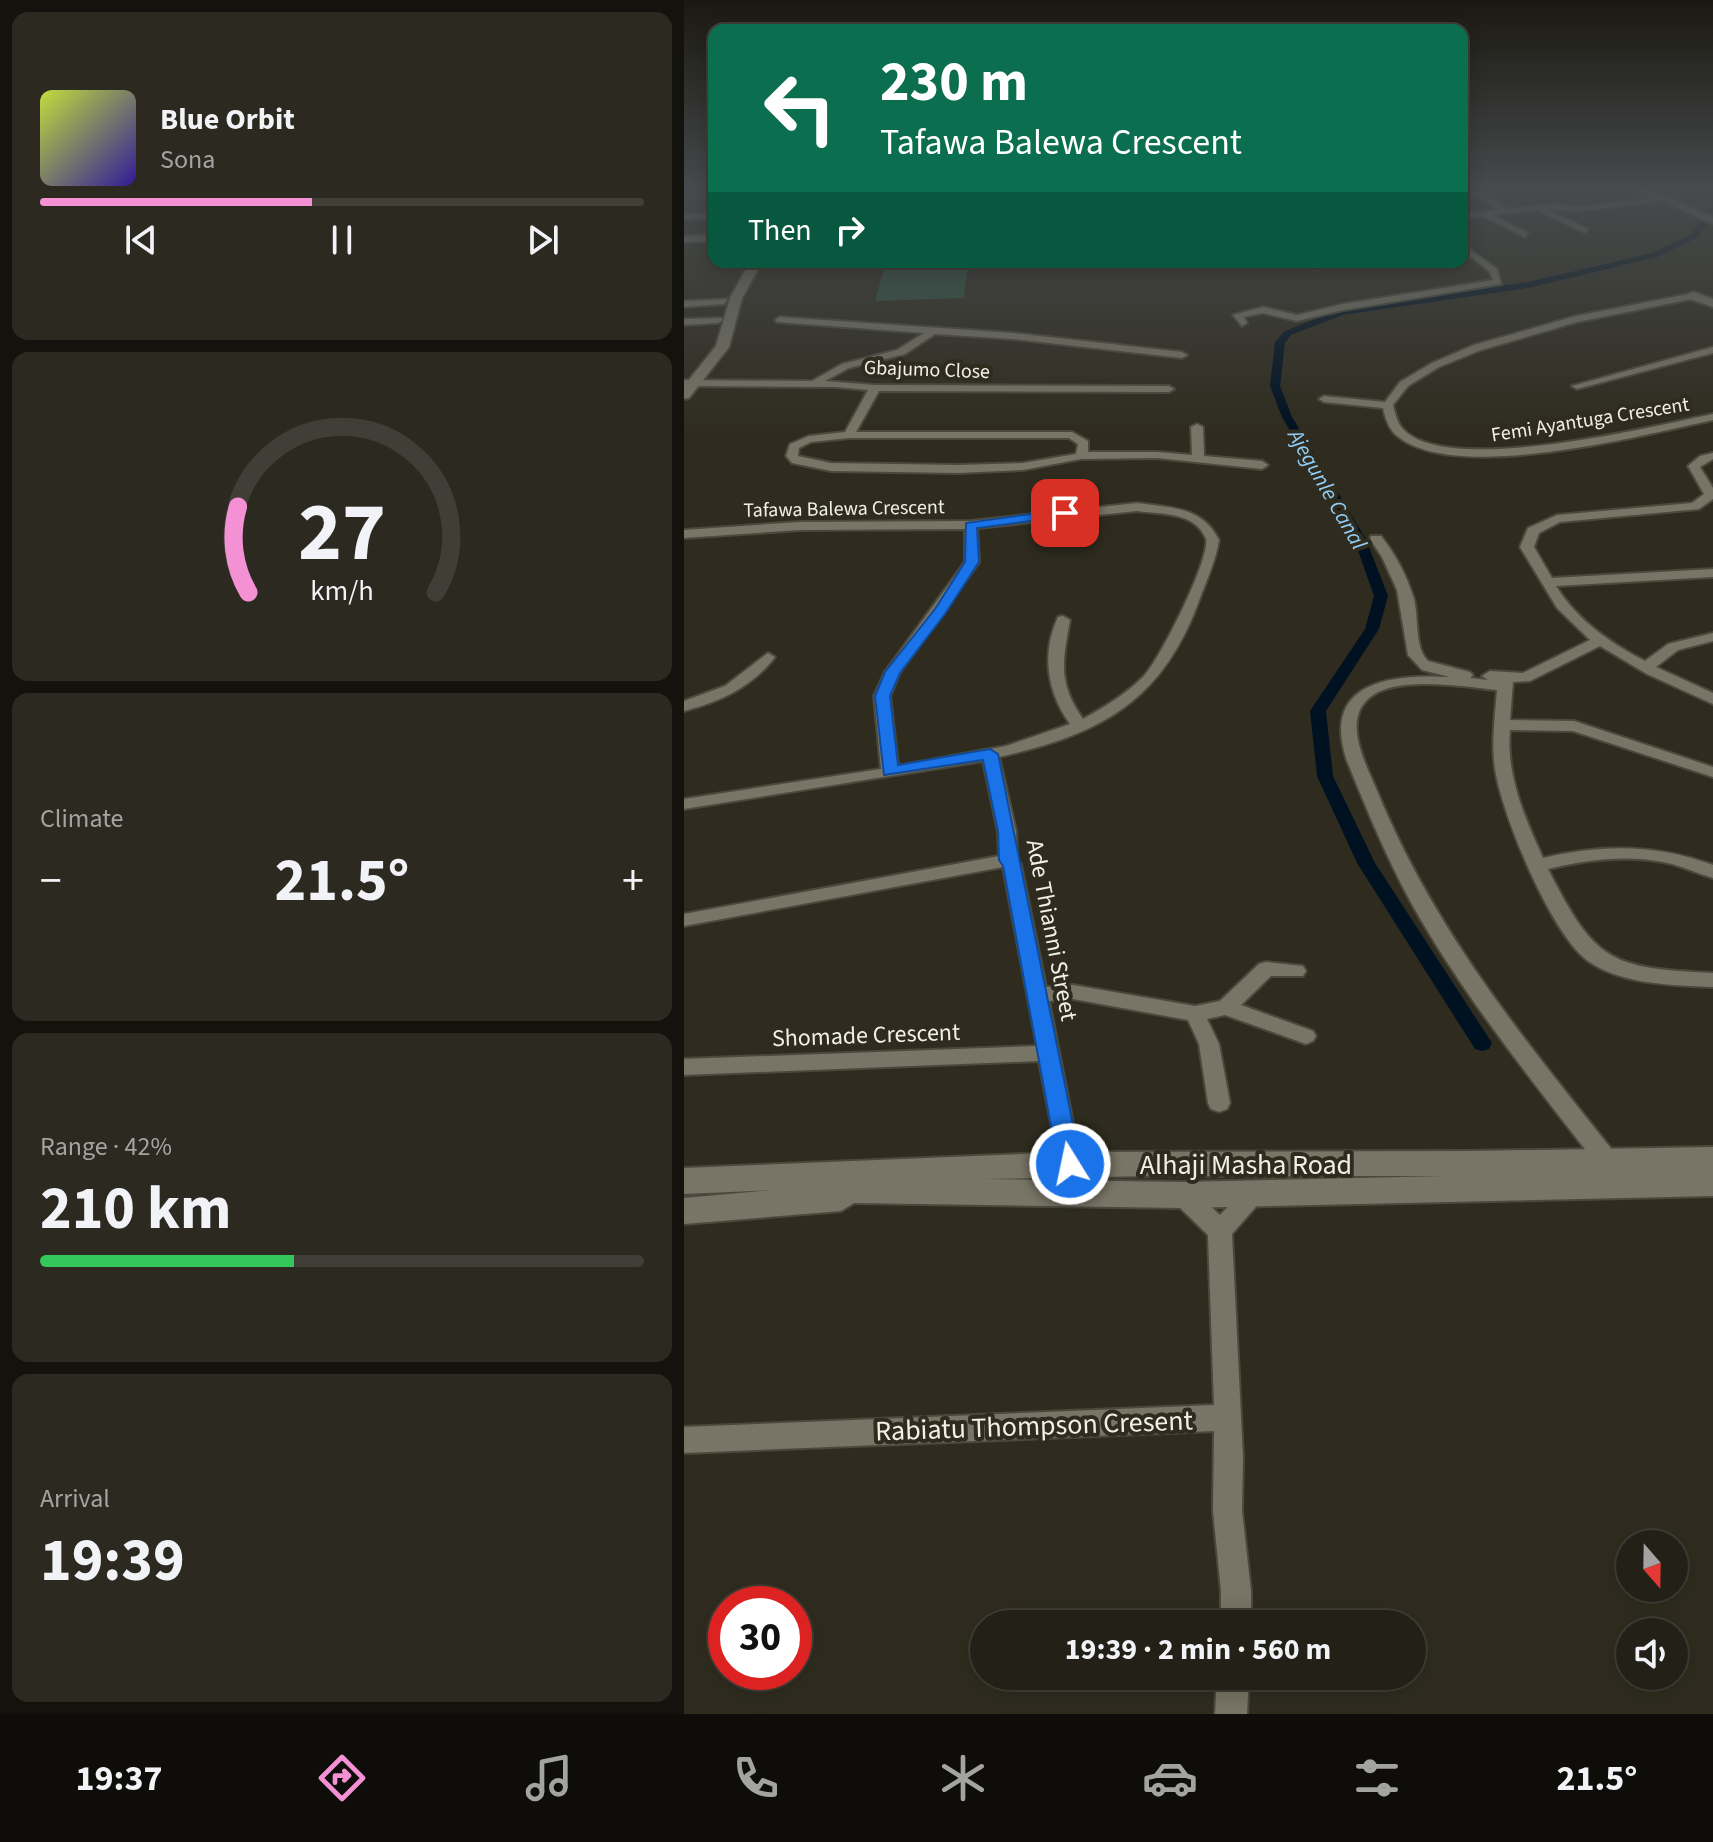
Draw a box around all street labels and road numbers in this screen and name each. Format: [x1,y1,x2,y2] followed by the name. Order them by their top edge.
[863,354,991,386] street label: Gbajumo Close
[1489,390,1691,449] street label: Femi Ayantuga Crescent
[743,493,945,525] street label: Tafawa Balewa Crescent
[1017,836,1086,1024] street label: Ade Thianni Street
[771,1015,961,1056] street label: Shomade Crescent
[1140,1145,1352,1185] street label: Alhaji Masha Road
[874,1400,1194,1452] street label: Rabiatu Thompson Cresent

